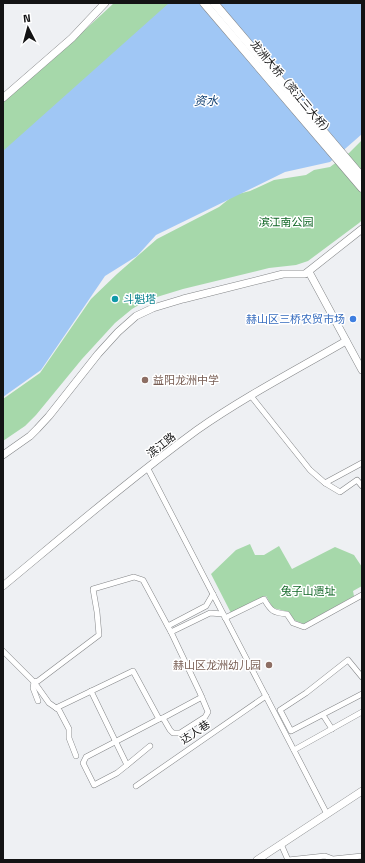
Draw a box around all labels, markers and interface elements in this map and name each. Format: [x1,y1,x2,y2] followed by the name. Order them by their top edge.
[8,8,48,48] north arrow
[22,10,32,26] text: N
[247,37,337,139] street label: 龙洲大桥（资江三大桥）
[194,91,219,110] water label: 资水
[259,214,314,230] park label: 滨江南公园
[123,291,156,307] place label: 斗魁塔
[110,294,120,304] marker: 斗魁塔
[246,311,345,327] place label: 赫山区三桥农贸市场
[348,314,358,324] marker: 赫山区三桥农贸市场
[153,372,219,388] place label: 益阳龙洲中学
[140,375,150,385] marker: 益阳龙洲中学
[143,429,179,461] street label: 滨江路
[281,583,336,599] park label: 兔子山遗址
[173,657,261,673] place label: 赫山区龙洲幼儿园
[264,660,274,670] marker: 赫山区龙洲幼儿园
[177,716,213,748] street label: 达人巷

